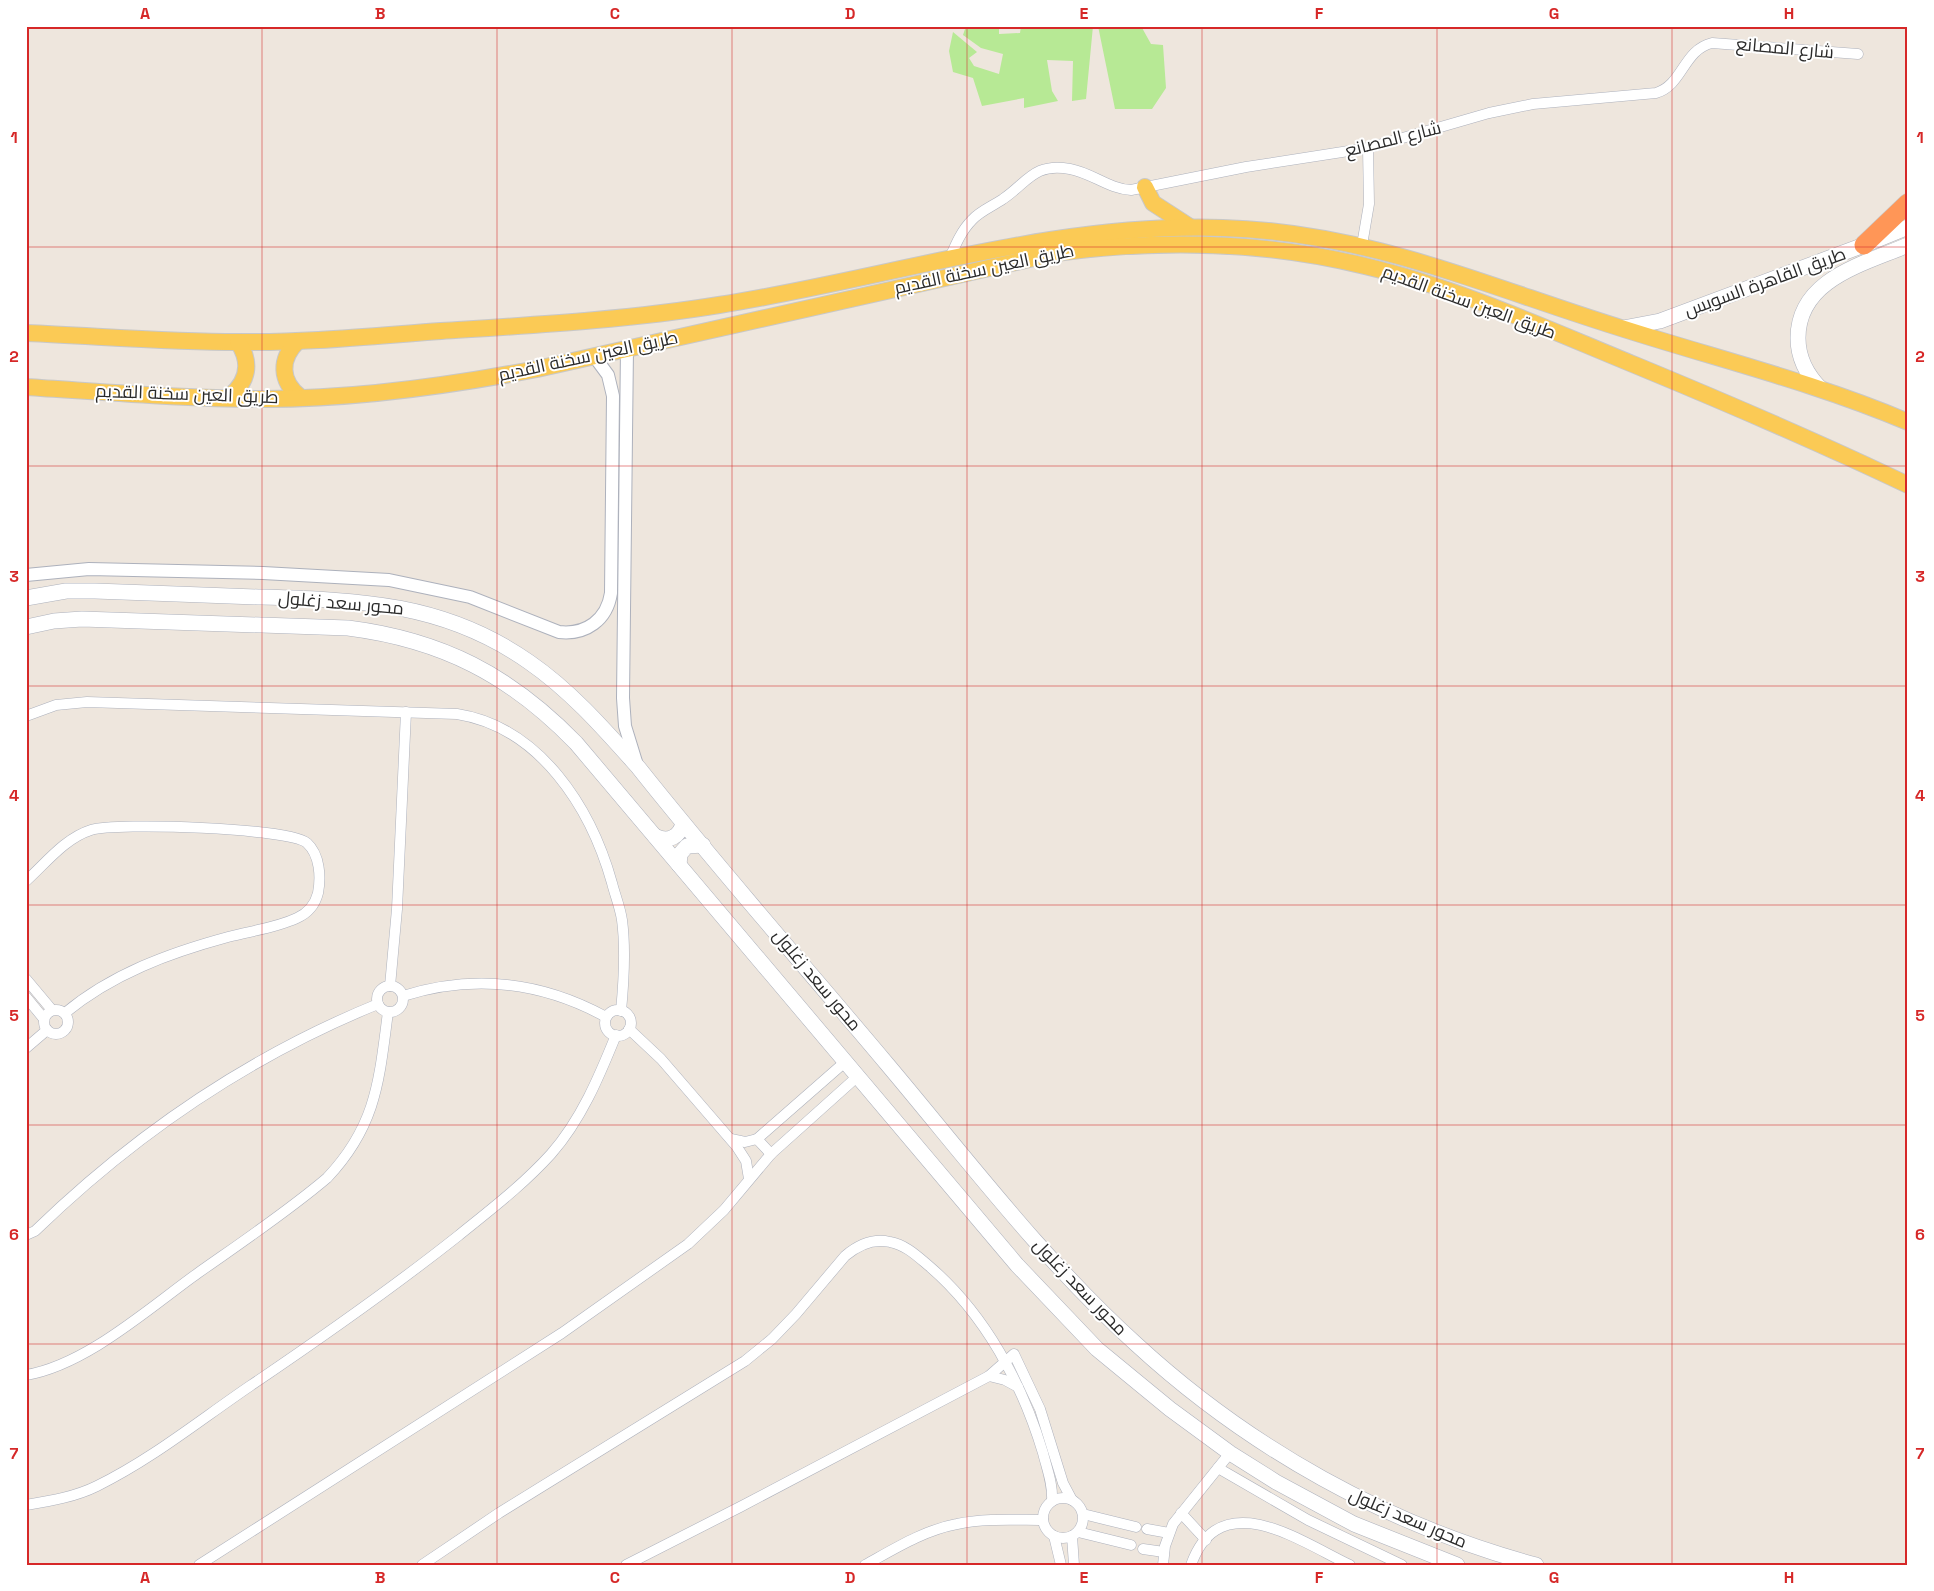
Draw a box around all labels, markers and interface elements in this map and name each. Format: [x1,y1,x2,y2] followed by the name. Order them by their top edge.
[140,3,150,24] text: A
[375,3,385,24] text: B
[610,3,620,24] text: C
[845,3,855,24] text: D
[1080,3,1089,24] text: E
[1315,3,1324,24] text: F
[1549,3,1559,24] text: G
[1784,3,1794,24] text: H
[1735,32,1835,64] street label: شارع المصانع
[1342,115,1444,163] street label: شارع المصانع
[10,127,18,148] text: 1
[1916,127,1924,148] text: 1
[892,238,1076,300] street label: طريق العين سخنة القديم
[1681,242,1849,322] street label: طريق القاهرة السويس
[1379,259,1559,345] street label: طريق العين سخنة القديم
[496,325,680,387] street label: طريق العين سخنة القديم
[9,346,19,367] text: 2
[1915,346,1925,367] text: 2
[95,379,279,409] street label: طريق العين سخنة القديم
[9,566,19,587] text: 3
[1915,566,1925,587] text: 3
[277,586,405,619] street label: محور سعد زغلول
[9,785,19,806] text: 4
[1915,785,1925,806] text: 4
[768,924,867,1035] street label: محور سعد زغلول
[9,1005,19,1026] text: 5
[1915,1005,1925,1026] text: 5
[9,1224,19,1245] text: 6
[1915,1224,1925,1245] text: 6
[1028,1233,1132,1340] street label: محور سعد زغلول
[10,1443,19,1464] text: 7
[1916,1443,1925,1464] text: 7
[1346,1482,1471,1553] street label: محور سعد زغلول
[140,1567,150,1588] text: A
[375,1567,385,1588] text: B
[610,1567,620,1588] text: C
[845,1567,855,1588] text: D
[1080,1567,1089,1588] text: E
[1315,1567,1324,1588] text: F
[1549,1567,1559,1588] text: G
[1784,1567,1794,1588] text: H

